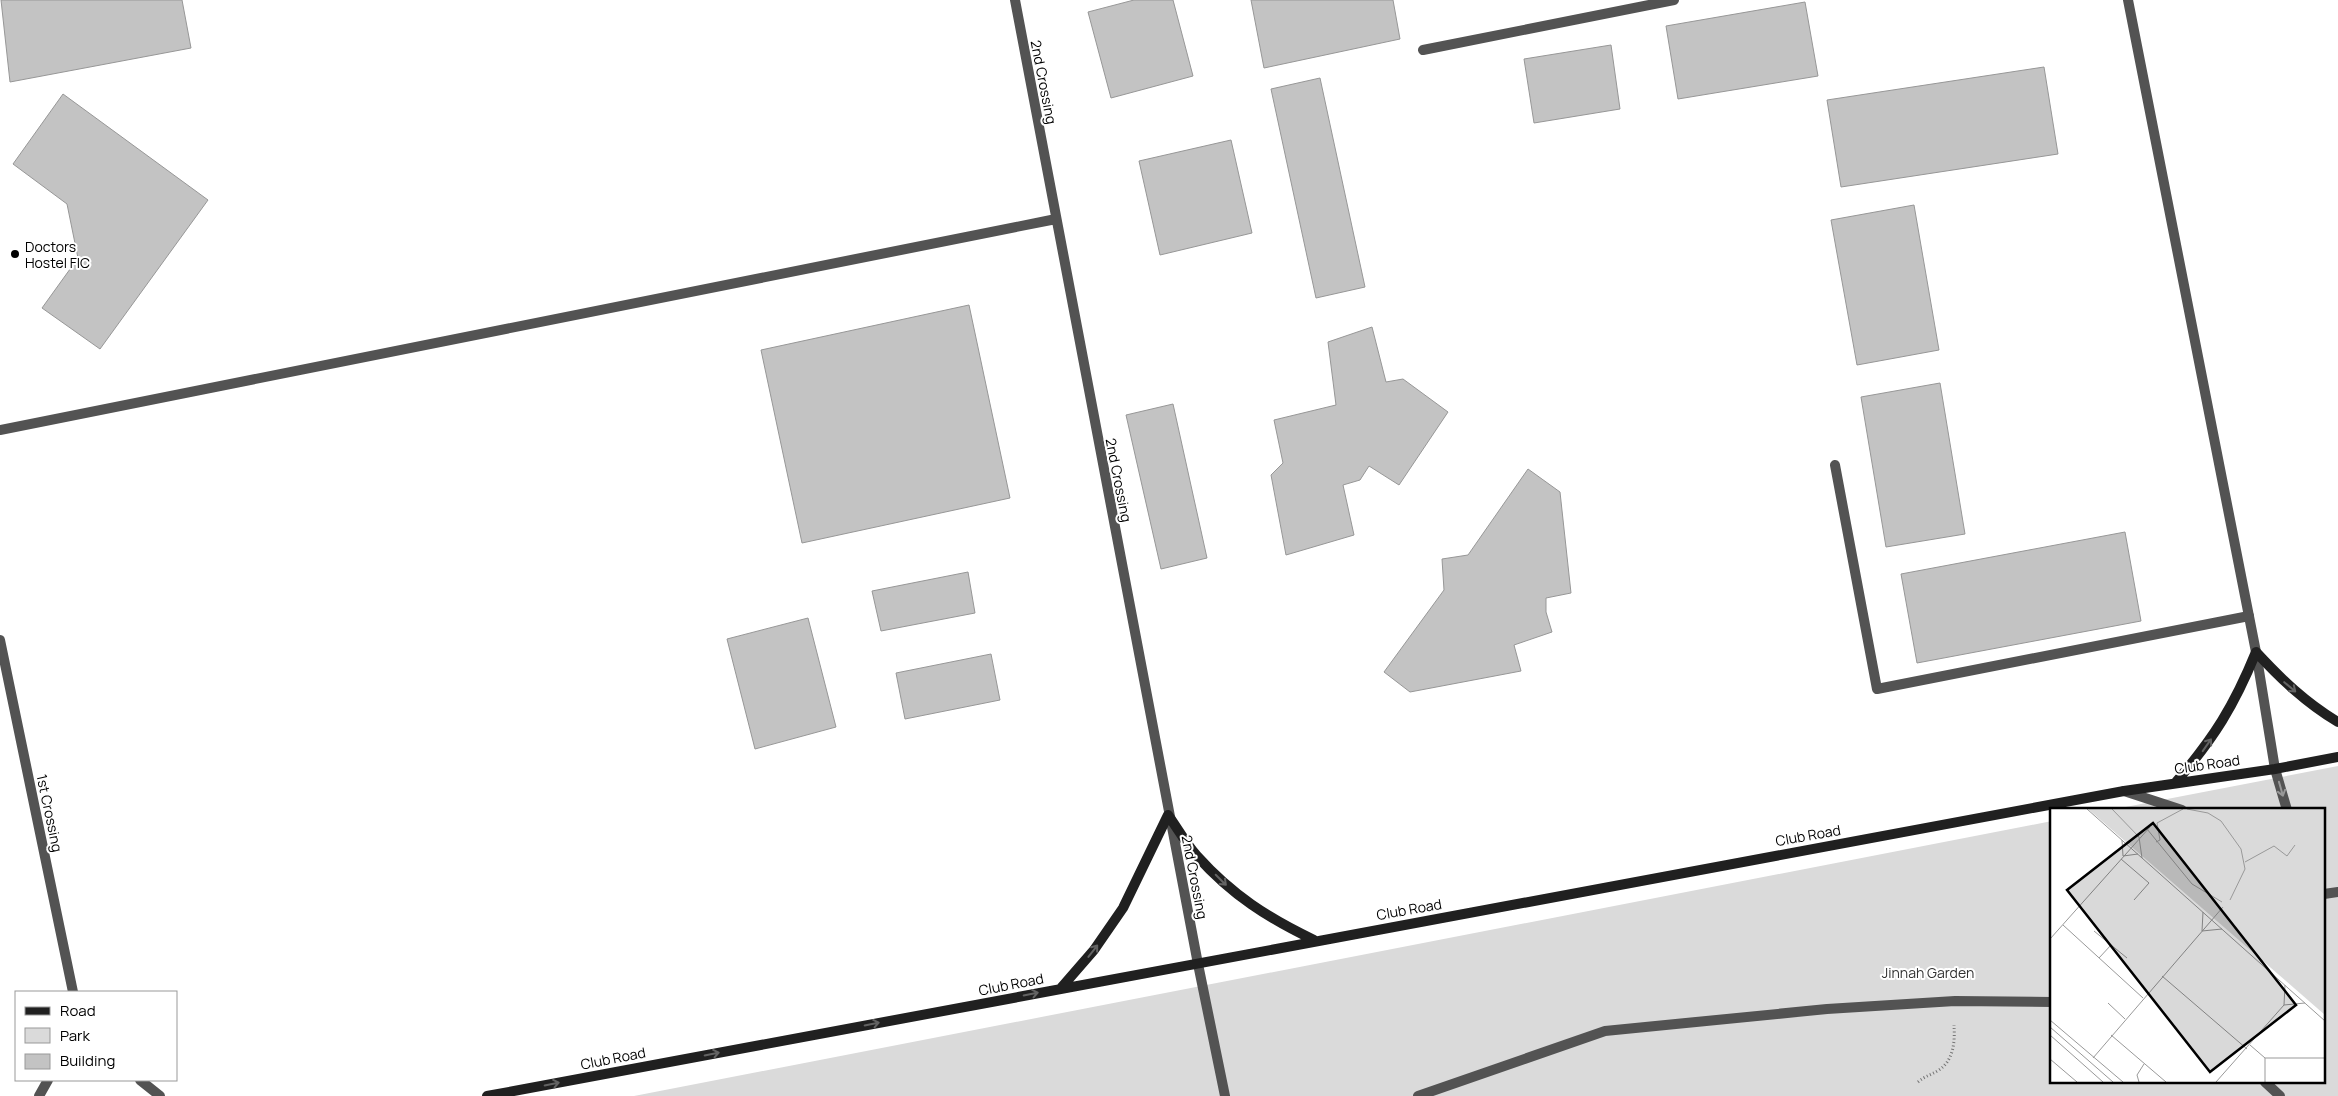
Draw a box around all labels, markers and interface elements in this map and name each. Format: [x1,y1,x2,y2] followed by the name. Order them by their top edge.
[1027,38,1061,126] street label: 2nd Crossing
[25,237,90,272] place label: Doctors Hostel FIC
[9,248,21,260] marker: Doctors Hostel FIC
[1102,436,1136,524] street label: 2nd Crossing
[2283,682,2296,693] one-way arrow
[2202,738,2212,752] one-way arrow
[2173,750,2241,778] street label: Club Road
[33,772,67,854] street label: 1st Crossing
[2277,781,2287,797] one-way arrow
[2050,808,2326,1084] inset map
[1774,820,1842,850] street label: Club Road
[1178,833,1212,921] street label: 2nd Crossing
[1215,874,1228,886] one-way arrow
[1375,894,1443,924] street label: Club Road
[1087,945,1098,958] one-way arrow
[1882,963,1974,982] park label: Jinnah Garden
[977,968,1045,1000] street label: Club Road
[1023,989,1039,998] one-way arrow
[15,991,178,1081] legend
[60,1000,96,1021] text: Road
[863,1019,879,1028] one-way arrow
[60,1025,90,1046] text: Park
[579,1042,647,1074] street label: Club Road
[704,1049,720,1058] one-way arrow
[60,1050,115,1071] text: Building
[544,1078,560,1088] one-way arrow

